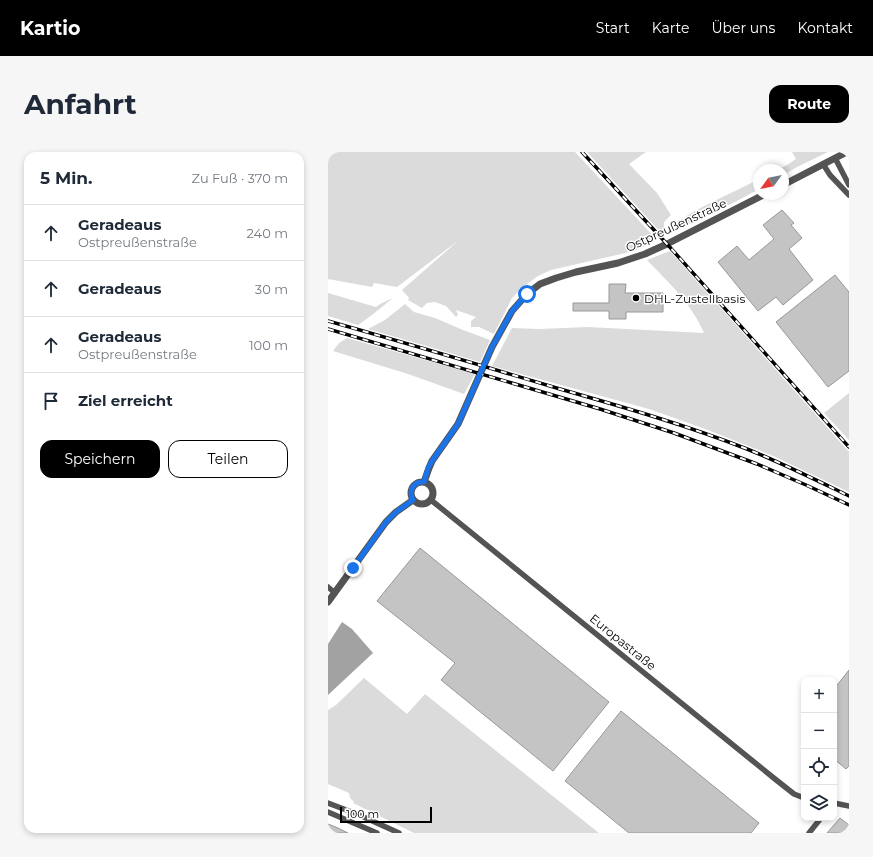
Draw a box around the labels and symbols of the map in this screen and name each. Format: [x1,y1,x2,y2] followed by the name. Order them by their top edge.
[753,164,789,200] north arrow
[623,195,729,255] street label: Ostpreußenstraße
[518,285,536,303] route start
[644,291,745,306] place label: DHL-Zustellbasis
[631,293,641,303] marker: DHL-Zustellbasis
[344,559,362,577] route end
[587,611,659,673] street label: Europastraße
[340,805,432,824] scale bar

